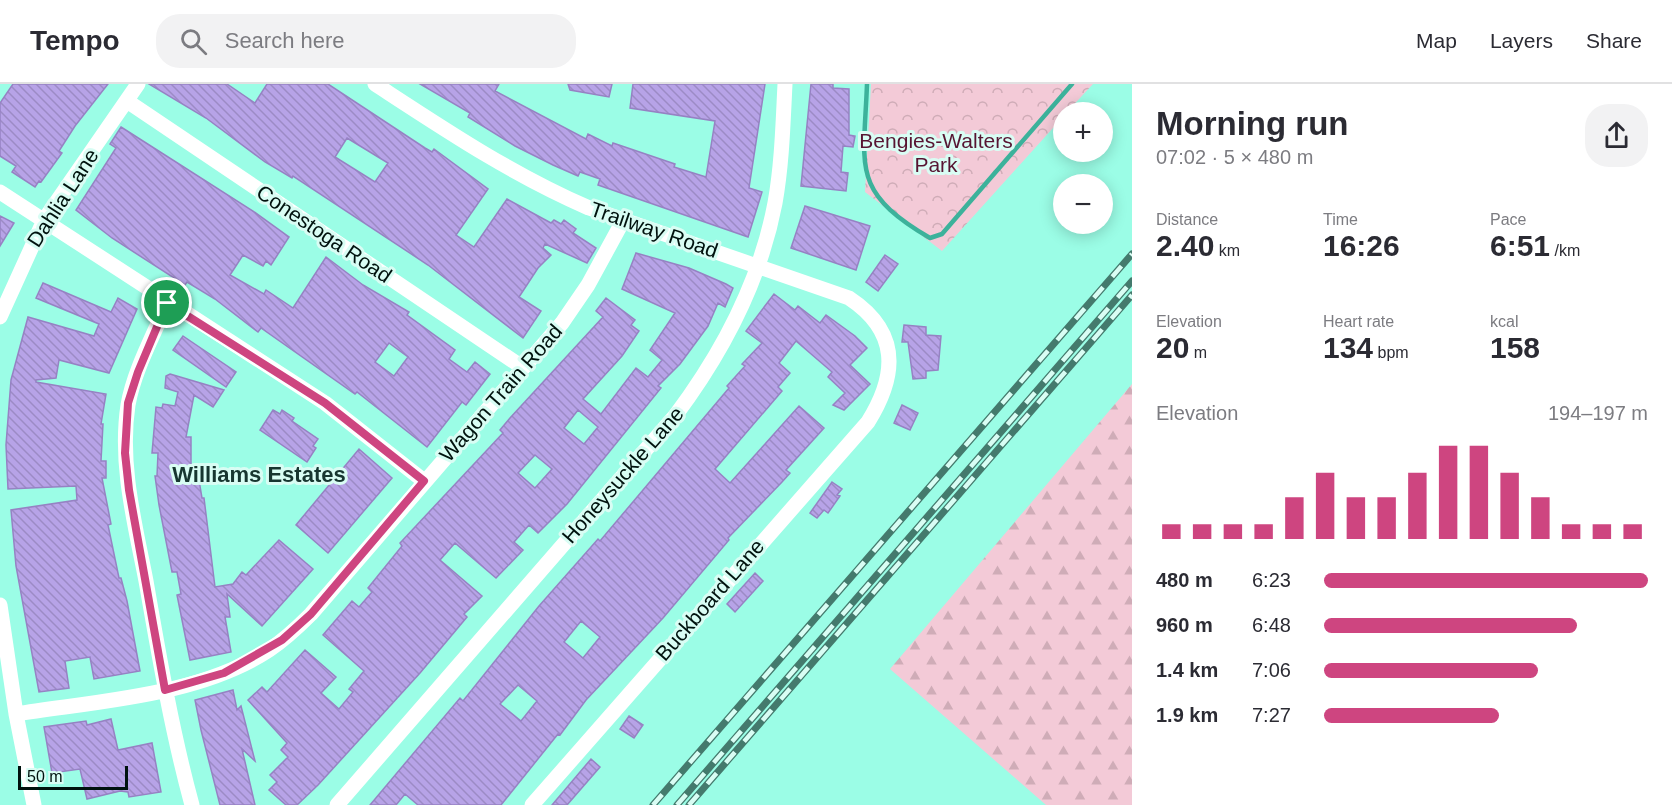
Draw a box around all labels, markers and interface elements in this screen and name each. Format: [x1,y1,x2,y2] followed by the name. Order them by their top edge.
[156,14,576,68] search box
[30,25,120,56] text: Tempo
[177,25,210,58] icon: search
[225,28,345,53] text: Search here
[1416,29,1457,52] text: Map
[1490,29,1553,52] text: Layers
[1586,29,1642,52] text: Share
[1053,102,1113,234] map controls
[1053,102,1113,162] button: +
[1585,104,1648,167] button: share
[1156,105,1348,142] text: Morning run
[859,129,1013,176] park label: Bengies-Walters Park
[22,144,103,251] street label: Dahlia Lane
[1156,146,1313,168] text: 07:02 · 5 × 480 m
[1053,174,1113,234] button: −
[253,180,396,287] street label: Conestoga Road
[587,197,721,262] street label: Trailway Road
[1156,211,1218,228] text: Distance
[1323,211,1358,228] text: Time
[1490,211,1526,228] text: Pace
[1156,229,1214,262] text: 2.40
[1323,229,1400,262] text: 16:26
[1490,229,1550,262] text: 6:51
[1214,242,1240,259] text: km
[1550,242,1580,259] text: /km
[141,277,192,328] pin
[150,286,183,319] icon: arrive
[1156,313,1222,330] text: Elevation
[1323,313,1394,330] text: Heart rate
[1490,313,1518,330] text: kcal
[435,319,566,466] street label: Wagon Train Road
[1156,331,1189,364] text: 20
[1323,331,1373,364] text: 134
[1490,331,1540,364] text: 158
[1189,344,1207,361] text: m
[1373,344,1409,361] text: bpm
[557,402,688,547] street label: Honeysuckle Lane
[1156,402,1238,424] text: Elevation
[1548,402,1648,424] text: 194–197 m
[172,462,346,487] district label: Williams Estates
[651,534,768,665] street label: Buckboard Lane
[1156,569,1213,591] text: 480 m
[1252,569,1291,591] text: 6:23
[1156,614,1213,636] text: 960 m
[1252,614,1291,636] text: 6:48
[1156,659,1218,681] text: 1.4 km
[1252,659,1291,681] text: 7:06
[1156,704,1218,726] text: 1.9 km
[1252,704,1291,726] text: 7:27
[18,763,128,790] scale bar
[27,768,63,785] text: 50 m

